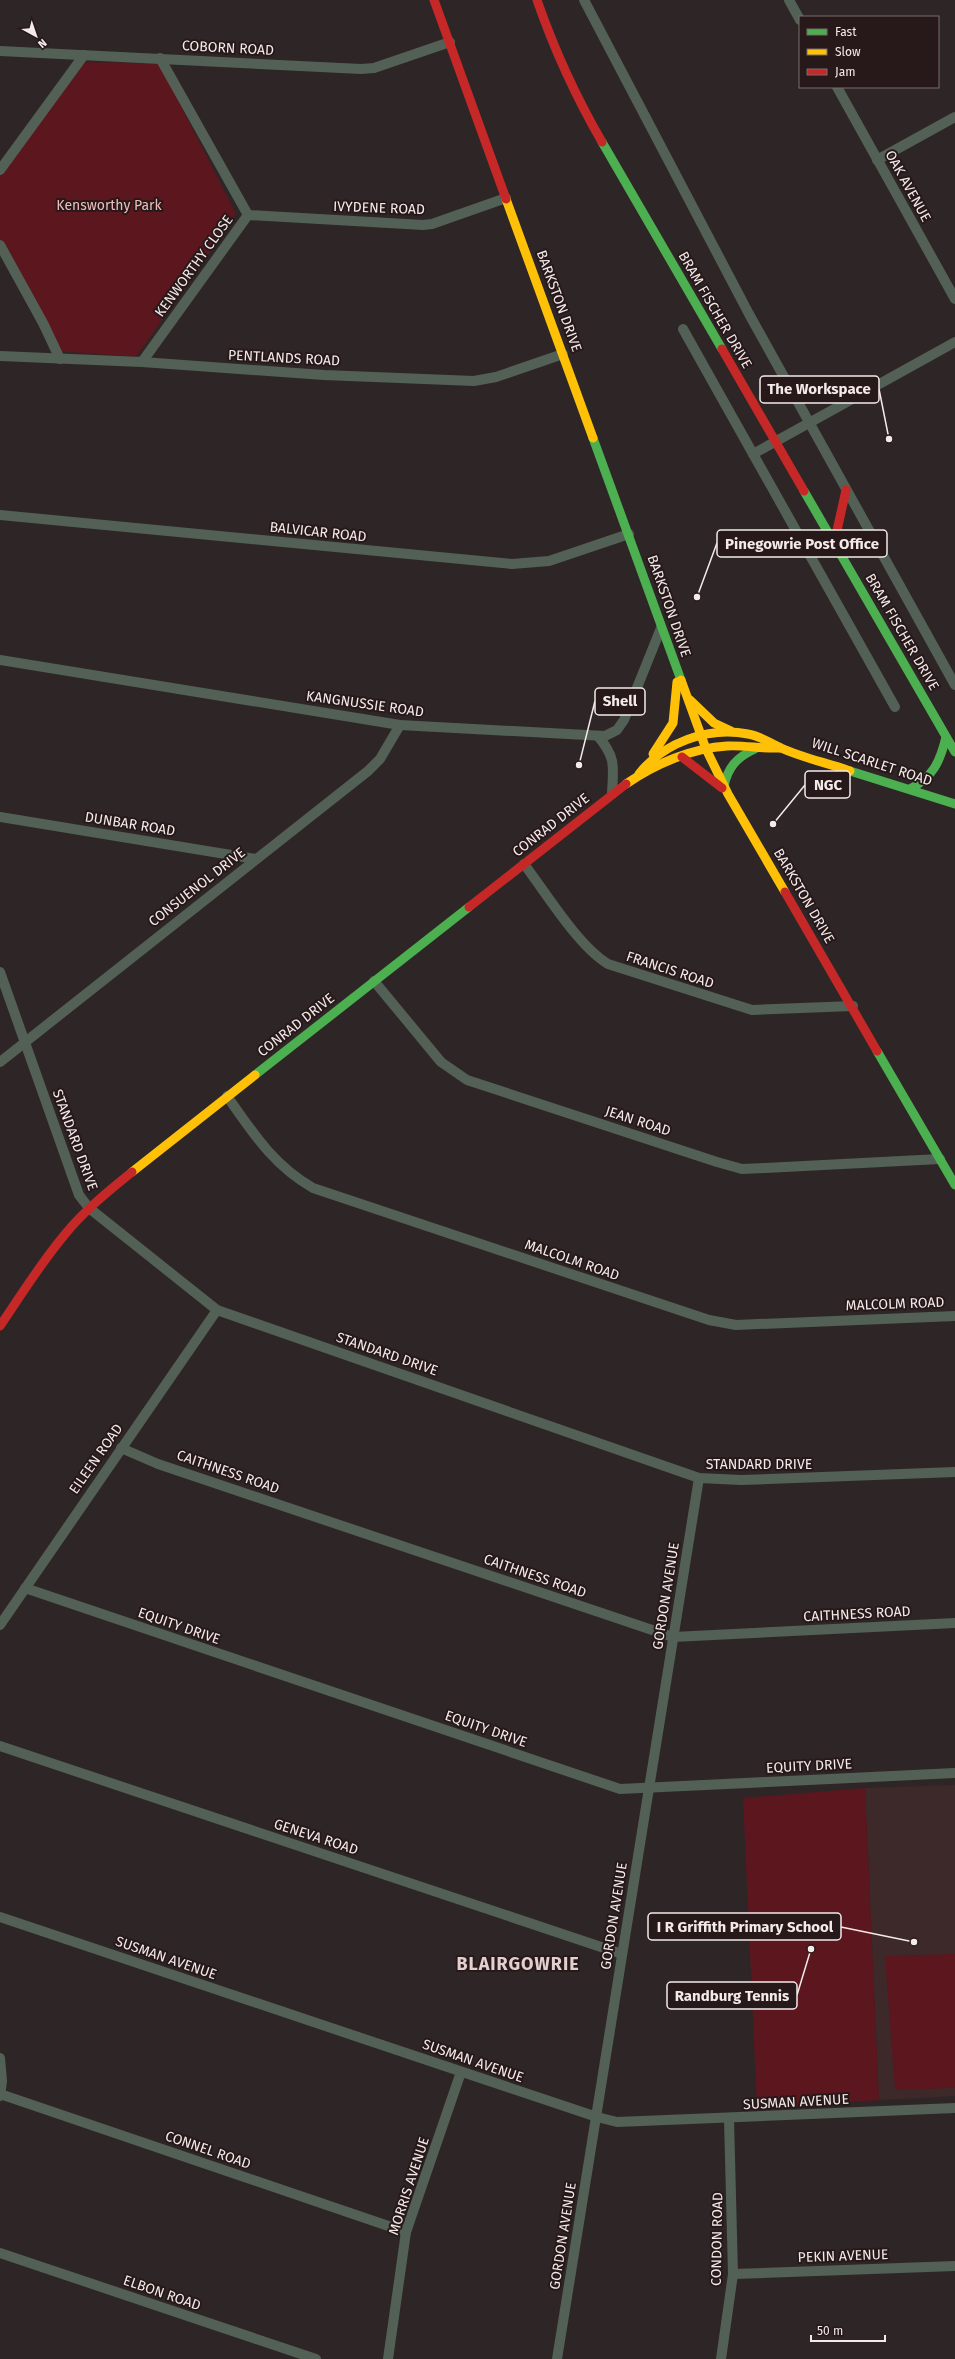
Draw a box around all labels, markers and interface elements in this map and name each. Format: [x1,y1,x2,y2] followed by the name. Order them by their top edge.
[16,16,56,56] north arrow
[799,16,939,88] legend
[835,25,857,39] text: Fast
[35,36,49,51] text: N
[182,37,274,59] street label: COBORN ROAD
[835,45,861,59] text: Slow
[835,65,855,79] text: Jam
[881,147,935,225] street label: OAK AVENUE
[56,197,162,214] park label: Kensworthy Park
[333,198,425,218] street label: IVYDENE ROAD
[151,212,237,320] street label: KENWORTHY CLOSE
[533,248,585,354] street label: BARKSTON DRIVE
[675,249,755,371] street label: BRAM FISCHER DRIVE
[227,347,341,369] street label: PENTLANDS ROAD
[760,376,879,403] callout: The Workspace
[767,380,871,398] text: The Workspace
[269,518,367,546] street label: BALVICAR ROAD
[717,530,887,557] callout: Pinegowrie Post Office
[725,535,879,553] text: Pinegowrie Post Office
[644,553,694,659] street label: BARKSTON DRIVE
[862,571,942,693] street label: BRAM FISCHER DRIVE
[305,687,425,721] street label: KANGNUSSIE ROAD
[595,688,645,715] callout: Shell
[603,692,638,710] text: Shell
[810,735,934,789] street label: WILL SCARLET ROAD
[805,771,850,798] callout: NGC
[814,776,842,794] text: NGC
[509,790,593,860] street label: CONRAD DRIVE
[84,808,176,840] street label: DUNBAR ROAD
[145,844,249,930] street label: CONSUENOL DRIVE
[770,845,838,947] street label: BARKSTON DRIVE
[624,948,716,992] street label: FRANCIS ROAD
[254,990,338,1060] street label: CONRAD DRIVE
[49,1087,101,1193] street label: STANDARD DRIVE
[603,1102,673,1140] street label: JEAN ROAD
[522,1236,622,1284] street label: MALCOLM ROAD
[845,1294,945,1314] street label: MALCOLM ROAD
[334,1329,440,1379] street label: STANDARD DRIVE
[66,1421,126,1497] street label: EILEEN ROAD
[174,1446,282,1498] street label: CAITHNESS ROAD
[706,1456,812,1473] street label: STANDARD DRIVE
[649,1541,683,1651] street label: GORDON AVENUE
[481,1550,589,1602] street label: CAITHNESS ROAD
[803,1603,911,1625] street label: CAITHNESS ROAD
[136,1604,222,1648] street label: EQUITY DRIVE
[443,1707,529,1751] street label: EQUITY DRIVE
[766,1755,852,1777] street label: EQUITY DRIVE
[272,1815,360,1859] street label: GENEVA ROAD
[597,1861,631,1971] street label: GORDON AVENUE
[648,1913,841,1940] callout: I R Griffith Primary School
[657,1918,834,1936] text: I R Griffith Primary School
[113,1933,219,1983] street label: SUSMAN AVENUE
[456,1953,580,1975] district label: BLAIRGOWRIE
[667,1982,797,2009] callout: Randburg Tennis
[675,1987,789,2005] text: Randburg Tennis
[420,2036,526,2086] street label: SUSMAN AVENUE
[743,2091,849,2113] street label: SUSMAN AVENUE
[163,2127,253,2173] street label: CONNEL ROAD
[385,2135,433,2237] street label: MORRIS AVENUE
[546,2181,580,2291] street label: GORDON AVENUE
[708,2192,726,2286] street label: CONDON ROAD
[797,2246,889,2266] street label: PEKIN AVENUE
[121,2272,203,2314] street label: ELBON ROAD
[811,2317,885,2343] scale bar
[817,2324,843,2338] text: 50 m

